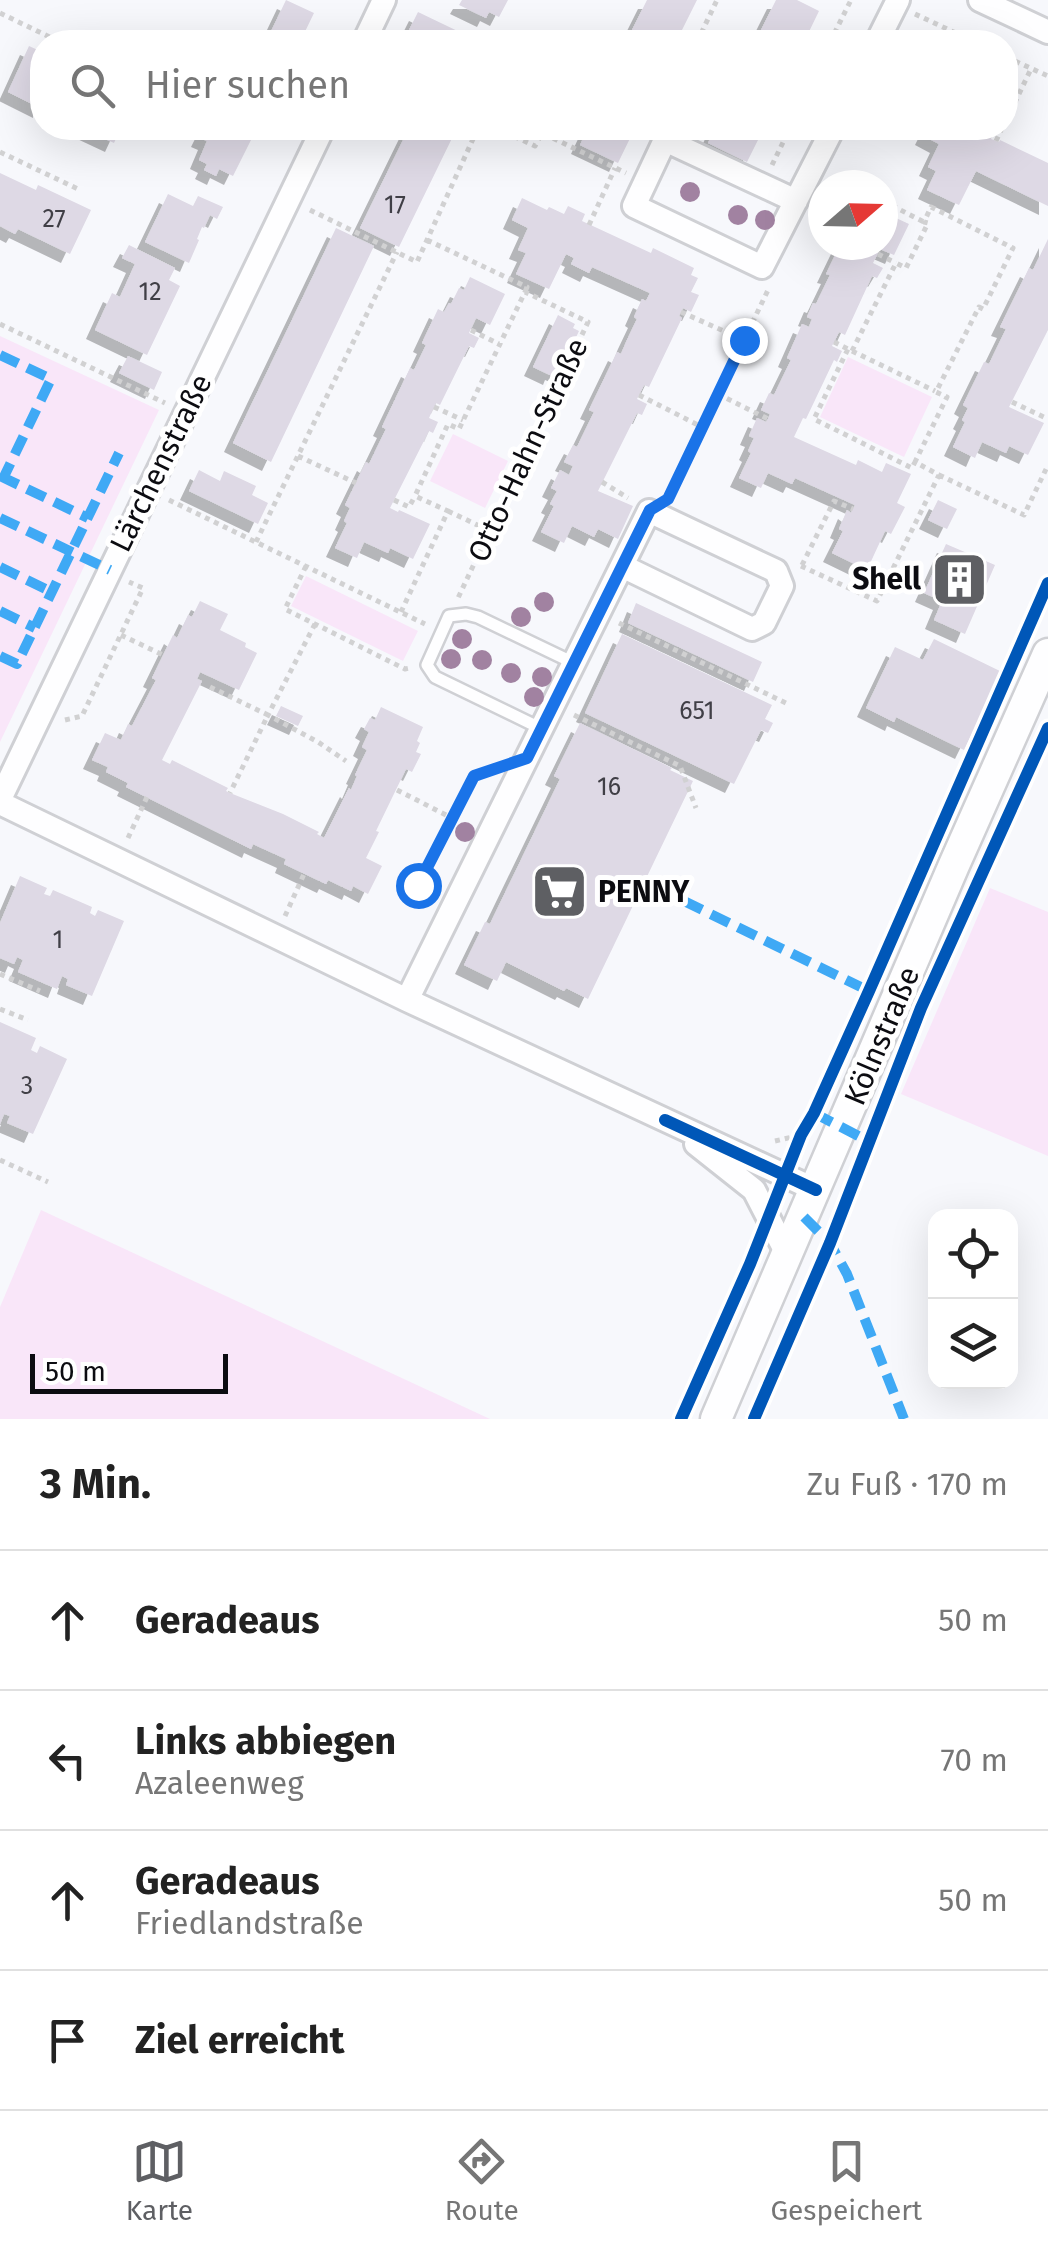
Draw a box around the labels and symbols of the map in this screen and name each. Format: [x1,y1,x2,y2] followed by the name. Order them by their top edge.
[808,170,898,260] north arrow
[384,190,406,220] house number: 17
[42,204,66,234] house number: 27
[138,277,162,307] house number: 12
[722,318,768,364] route end
[460,332,596,568] street label: Otto-Hahn-Straße
[102,368,220,558] street label: Lärchenstraße
[930,549,990,609] building icon: Shell
[852,561,921,597] place label: Shell
[679,696,715,726] house number: 651
[597,772,621,802] house number: 16
[529,862,589,922] supermarket icon: PENNY
[396,863,442,909] route start
[598,874,691,910] place label: PENNY
[53,925,63,955] house number: 1
[837,961,927,1111] street label: Kölnstraße
[21,1071,33,1101] house number: 3
[30,1349,228,1394] scale bar

